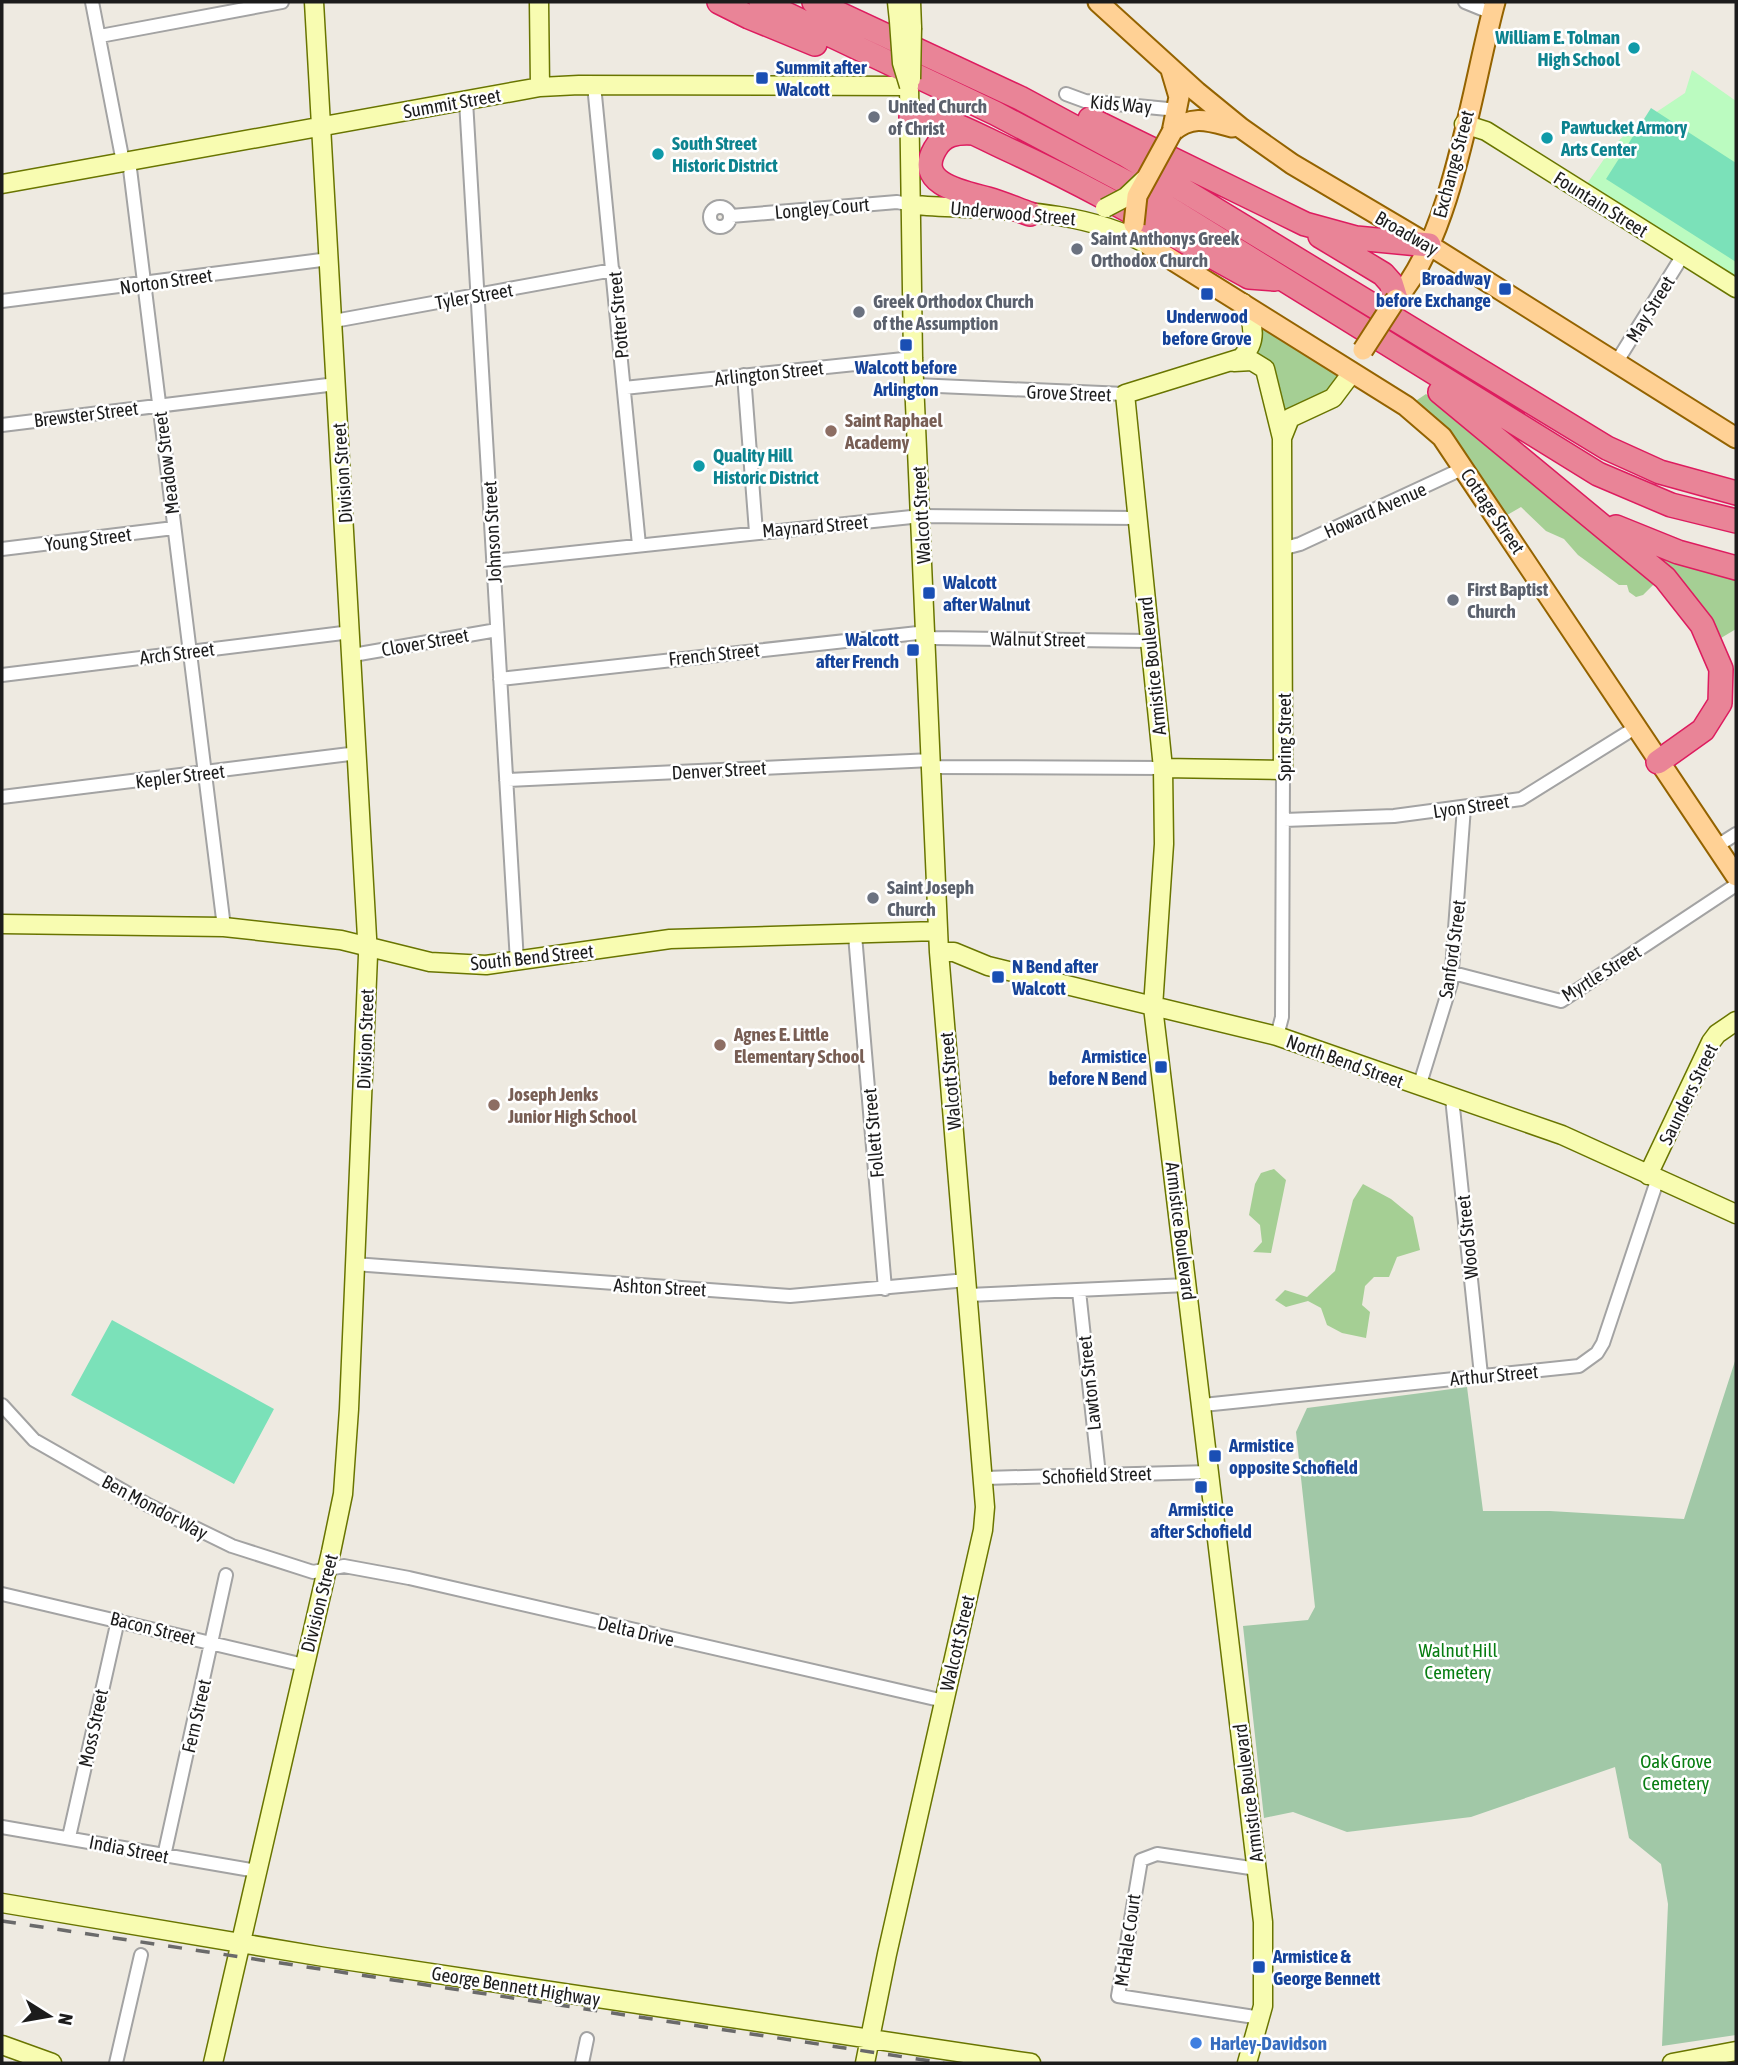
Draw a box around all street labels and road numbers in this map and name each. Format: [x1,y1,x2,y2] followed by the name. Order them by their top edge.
[402,84,502,122] street label: Summit Street
[1089,90,1153,118] street label: Kids Way
[1428,108,1478,220] street label: Exchange Street
[1550,166,1652,242] street label: Fountain Street
[774,193,870,223] street label: Longley Court
[949,197,1077,229] street label: Underwood Street
[1372,206,1443,260] street label: Broadway
[118,264,214,298] street label: Norton Street
[603,271,633,359] street label: Potter Street
[1621,272,1679,346] street label: May Street
[433,278,515,314] street label: Tyler Street
[713,356,825,390] street label: Arlington Street
[1026,381,1112,405] street label: Grove Street
[33,397,139,431] street label: Brewster Street
[149,410,183,516] street label: Meadow Street
[328,422,356,524] street label: Division Street
[1456,464,1530,558] street label: Cottage Street
[907,465,935,565] street label: Walcott Street
[1320,478,1430,542] street label: Howard Avenue
[478,480,506,584] street label: Johnson Street
[761,510,869,542] street label: Maynard Street
[43,523,133,555] street label: Young Street
[1134,596,1170,736] street label: Armistice Boulevard
[380,624,470,660] street label: Clover Street
[990,627,1086,651] street label: Walnut Street
[138,637,216,669] street label: Arch Street
[667,638,761,670] street label: French Street
[1273,693,1295,781] street label: Spring Street
[671,757,767,783] street label: Denver Street
[134,760,226,792] street label: Kepler Street
[1431,790,1511,822] street label: Lyon Street
[1434,898,1470,1000] street label: Sanford Street
[469,940,595,974] street label: South Bend Street
[1557,940,1645,1006] street label: Myrtle Street
[352,988,378,1090] street label: Division Street
[1283,1030,1407,1092] street label: North Bend Street
[935,1031,965,1131] street label: Walcott Street
[1654,1040,1722,1148] street label: Saunders Street
[858,1087,888,1179] street label: Follett Street
[1162,1161,1200,1301] street label: Armistice Boulevard
[1452,1194,1482,1280] street label: Wood Street
[613,1274,707,1300] street label: Ashton Street
[1073,1334,1105,1432] street label: Lawton Street
[1449,1360,1539,1390] street label: Arthur Street
[1042,1462,1152,1488] street label: Schofield Street
[98,1470,212,1544] street label: Ben Mondor Way
[296,1551,342,1655] street label: Division Street
[935,1593,979,1693] street label: Walcott Street
[108,1607,198,1649] street label: Bacon Street
[595,1611,677,1651] street label: Delta Drive
[177,1677,215,1755] street label: Fern Street
[74,1687,112,1769] street label: Moss Street
[1229,1723,1267,1863] street label: Armistice Boulevard
[87,1831,171,1867] street label: India Street
[1110,1892,1144,1988] street label: McHale Court
[430,1962,602,2010] street label: George Bennett Highway

